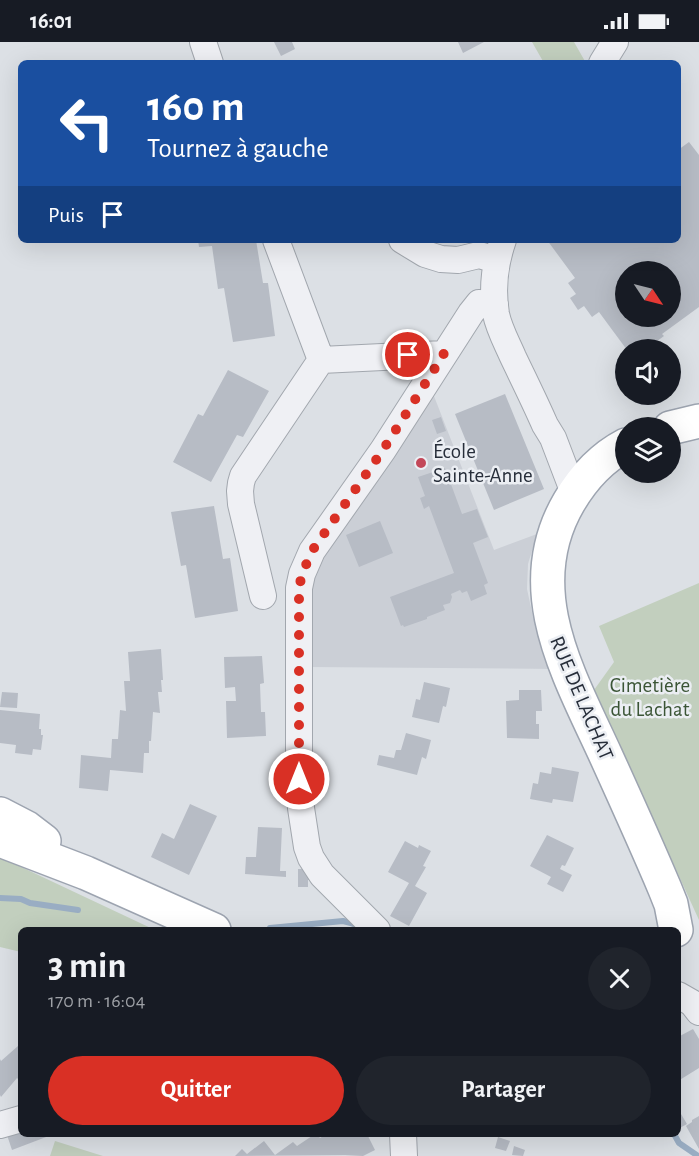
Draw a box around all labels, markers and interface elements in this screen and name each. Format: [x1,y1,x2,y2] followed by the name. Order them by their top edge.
[30,10,73,32] text: 16:01
[48,84,126,162] icon: left
[147,86,245,128] text: 160 m
[147,135,329,162] text: Tournez à gauche
[96,198,129,231] icon: arrive
[48,204,84,226] text: Puis
[615,261,681,327] north arrow
[615,261,681,483] map controls
[382,329,433,380] pin
[391,338,424,371] icon: arrive
[615,339,681,405] button: sound
[615,417,681,483] button: layers
[433,439,533,486] place label: École Sainte-Anne
[414,456,428,470] marker: École Sainte-Anne
[546,633,617,763] street label: RUE DE LACHAT
[610,675,690,720] park label: Cimetière du Lachat
[267,747,331,811] position arrow
[588,947,651,1010] button: close
[48,948,126,984] text: 3 min
[48,991,145,1011] text: 170 m · 16:04
[48,1056,344,1125] button: Quitter
[356,1056,651,1125] button: Partager

